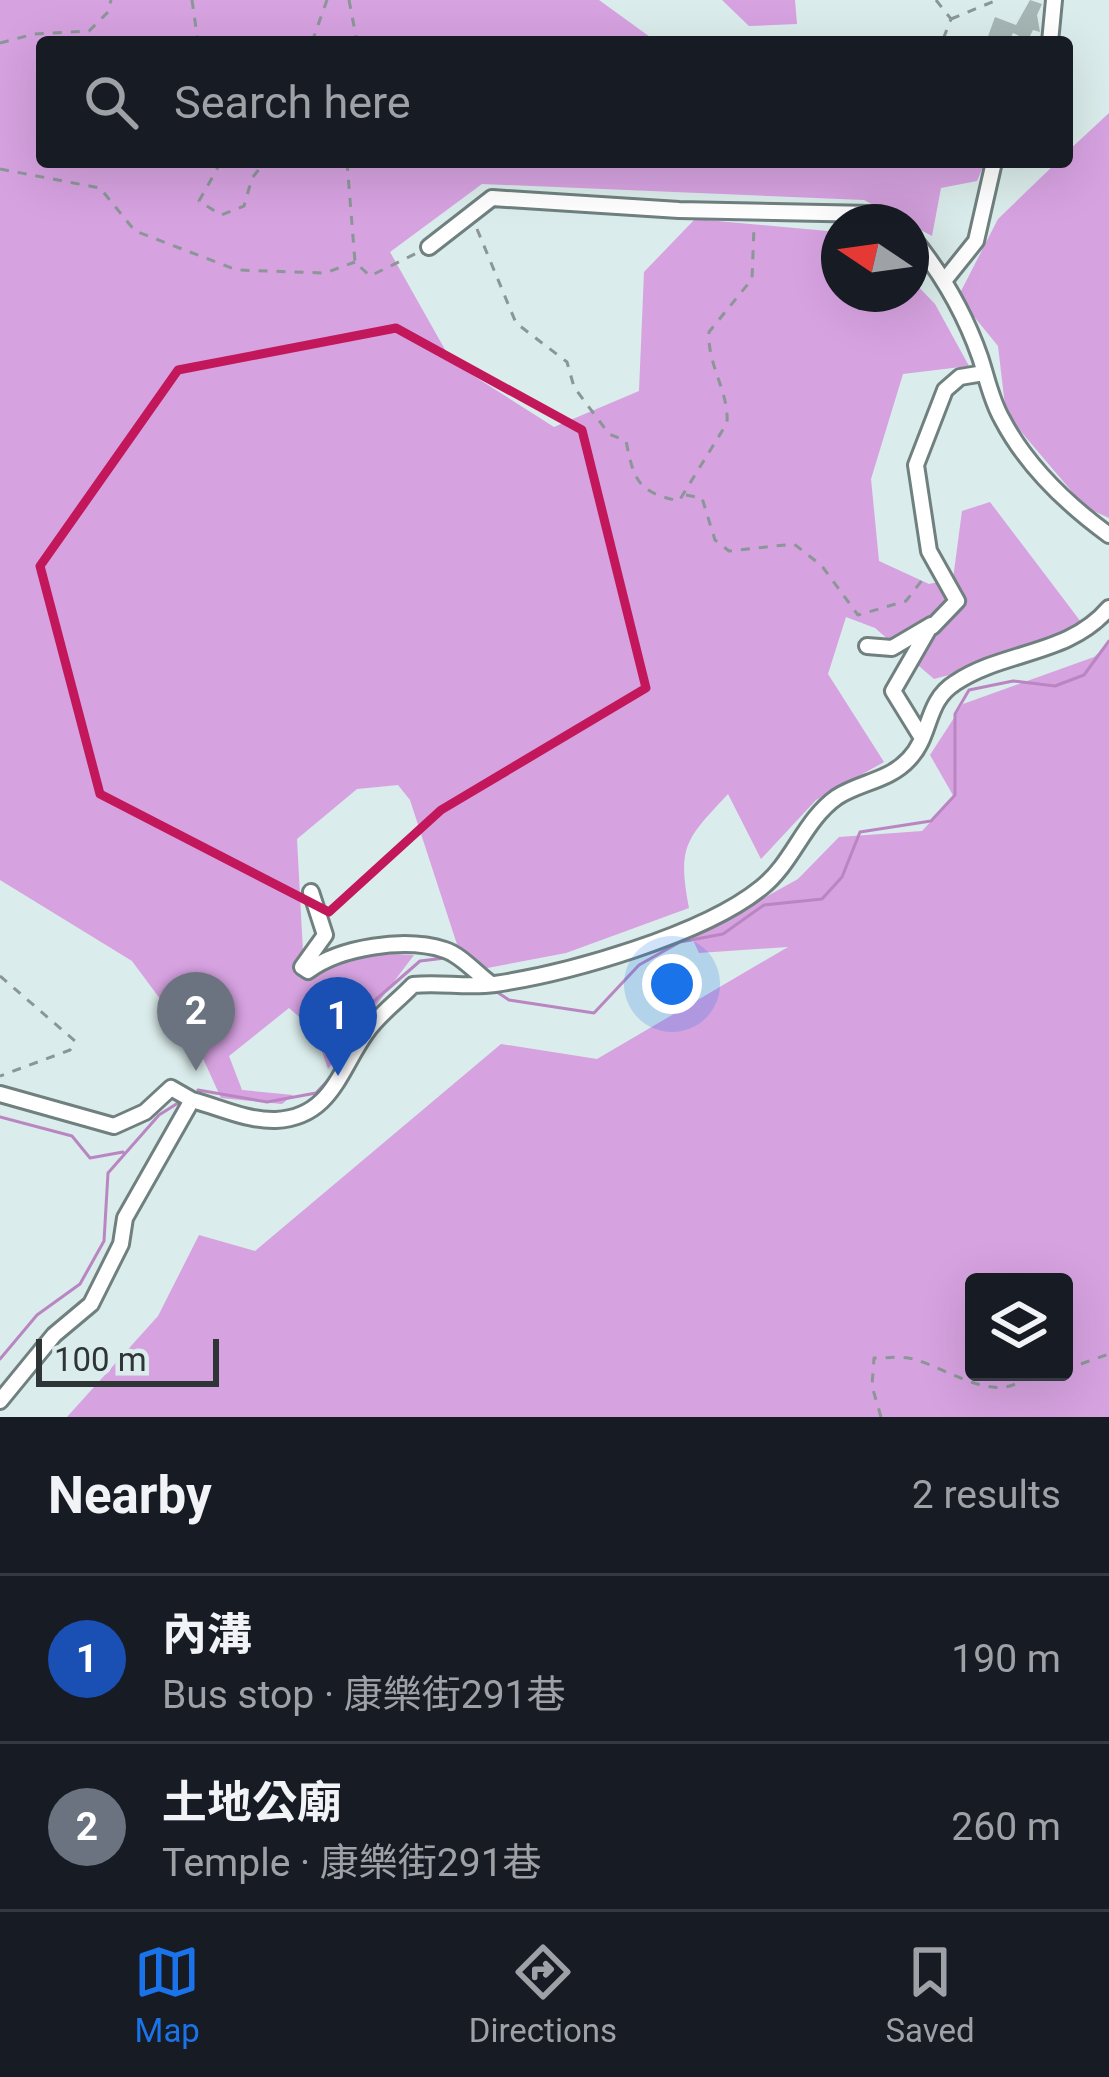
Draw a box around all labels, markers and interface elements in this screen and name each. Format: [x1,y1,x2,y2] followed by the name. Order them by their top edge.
[36,36,1073,168] search box
[78,69,144,135] icon: search
[174,76,411,129] text: Search here
[821,204,929,312] north arrow
[642,954,702,1014] your location
[157,972,235,1071] pin: 2
[299,977,377,1076] pin: 1
[965,1273,1073,1381] map controls
[965,1273,1073,1381] button: layers
[36,1333,219,1386] scale bar
[54,1340,147,1379] text: 100 m
[48,1466,212,1525] text: Nearby
[912,1472,1061,1518] text: 2 results
[162,1608,252,1661] text: 內溝
[76,1636,98,1682] text: 1
[951,1636,1061,1682] text: 190 m
[162,1672,566,1718] text: Bus stop · 康樂街291巷
[162,1776,342,1829] text: 土地公廟
[76,1804,98,1850] text: 2
[951,1804,1061,1850] text: 260 m
[162,1840,542,1886] text: Temple · 康樂街291巷
[134,1939,200,2050] tab: Map
[469,1939,617,2050] tab: Directions
[886,1939,975,2050] tab: Saved

